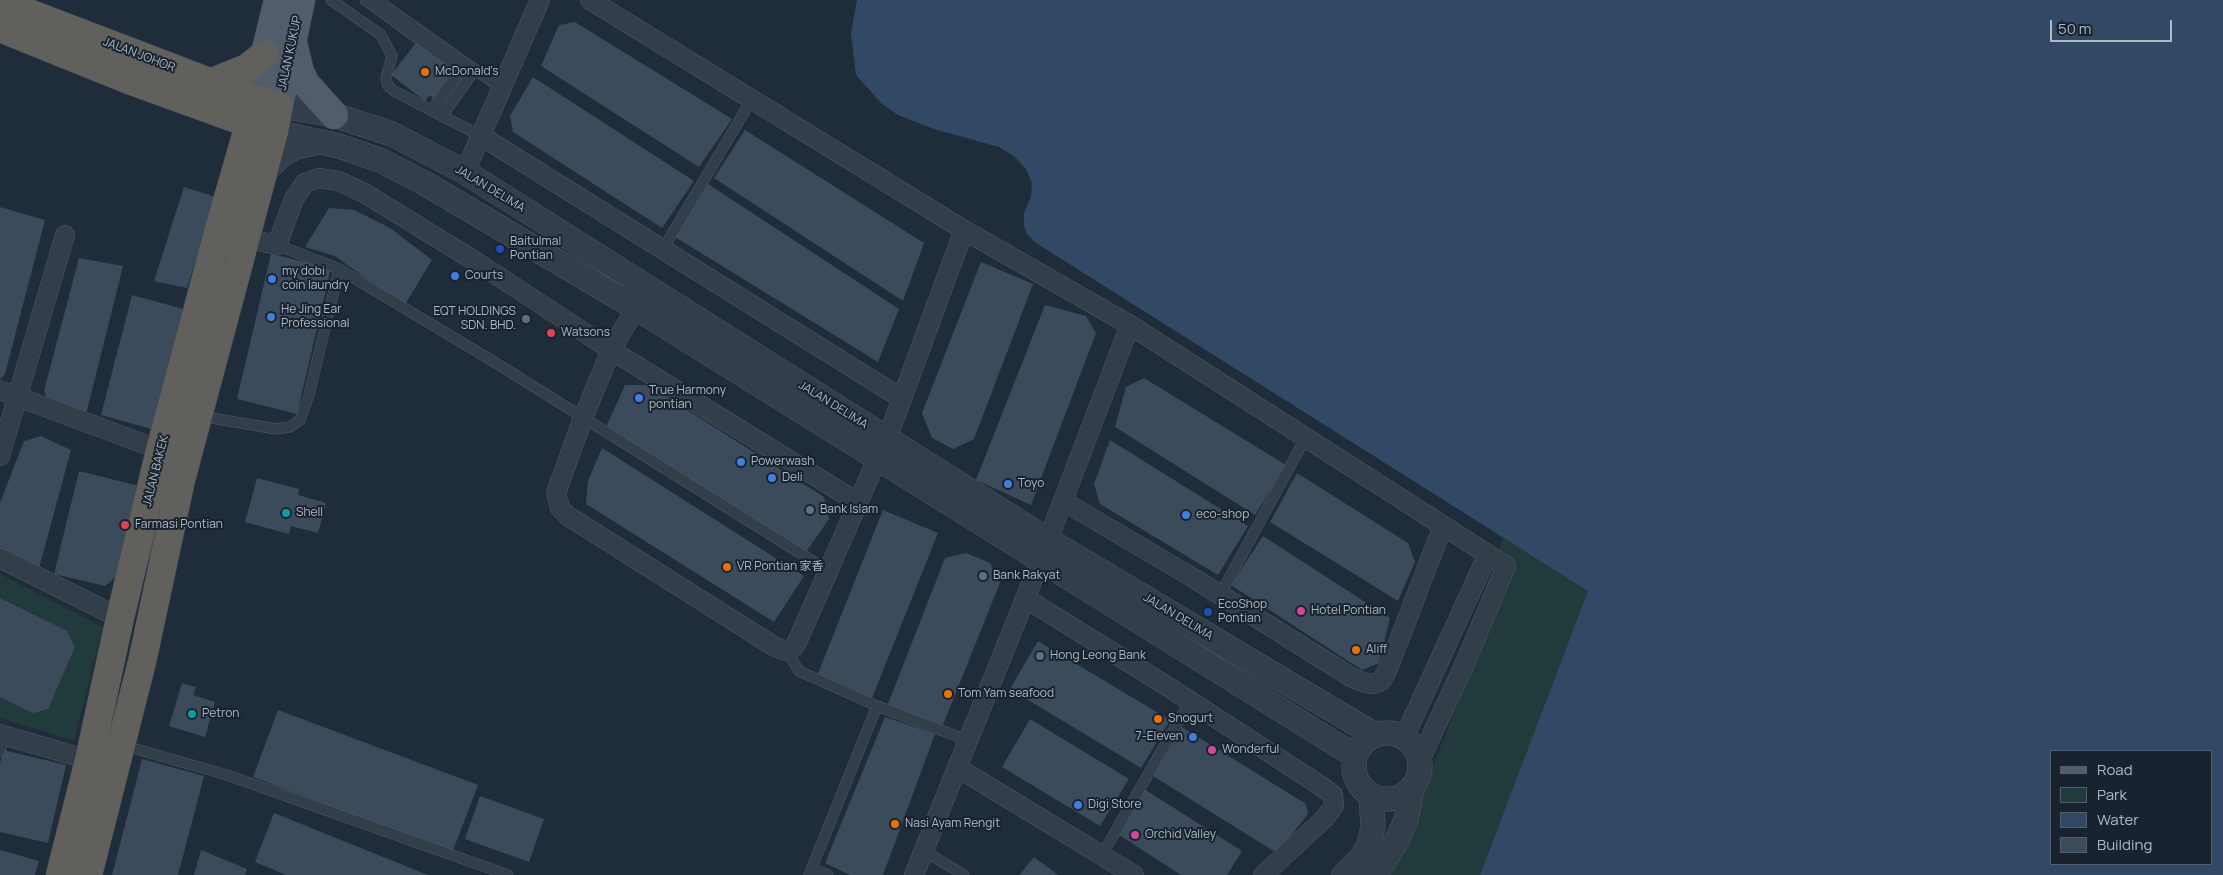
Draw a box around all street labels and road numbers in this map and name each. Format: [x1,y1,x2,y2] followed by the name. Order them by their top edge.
[275,15,305,91] street label: JALAN KUKUP
[101,35,177,75] street label: JALAN JOHOR
[453,163,527,215] street label: JALAN DELIMA
[796,378,870,432] street label: JALAN DELIMA
[140,434,172,508] street label: JALAN BAKEK
[1141,591,1215,643] street label: JALAN DELIMA

